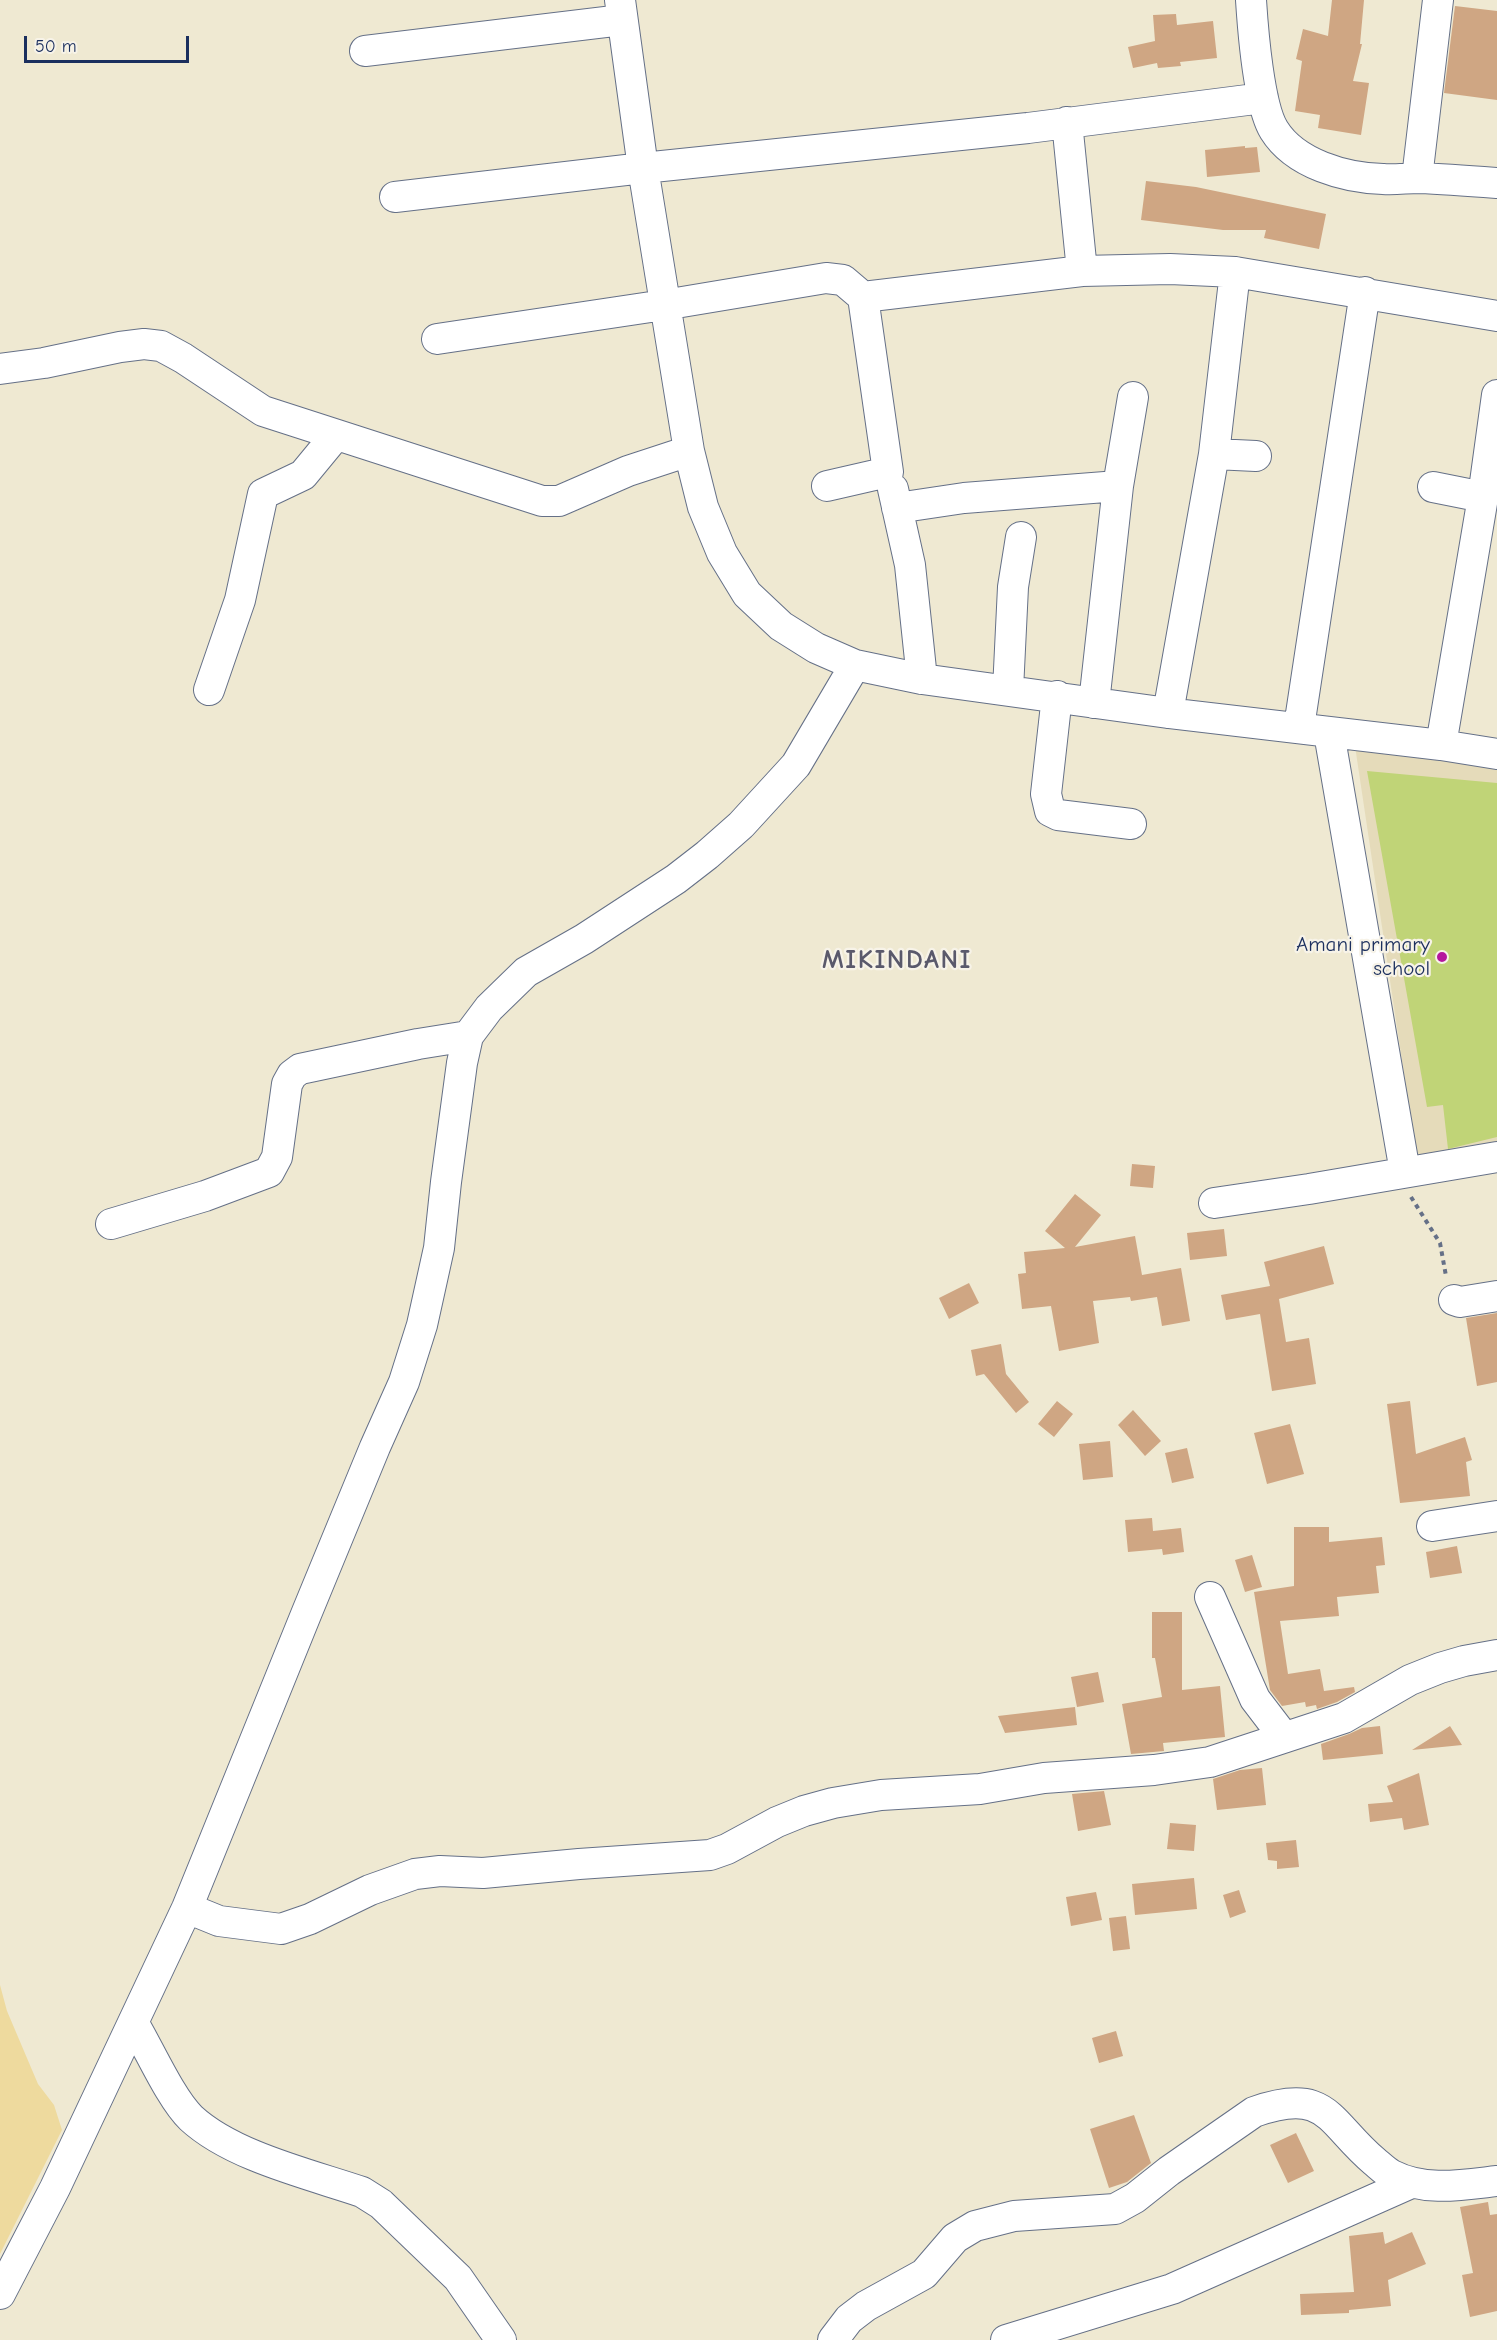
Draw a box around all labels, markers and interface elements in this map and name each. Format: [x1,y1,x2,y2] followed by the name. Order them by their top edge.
[27,24,192,62] scale bar
[35,36,77,57] text: 50 m
[1296,932,1430,982] place label: Amani primary school
[822,944,972,976] district label: MIKINDANI
[1435,950,1449,964] marker: Amani primary school

